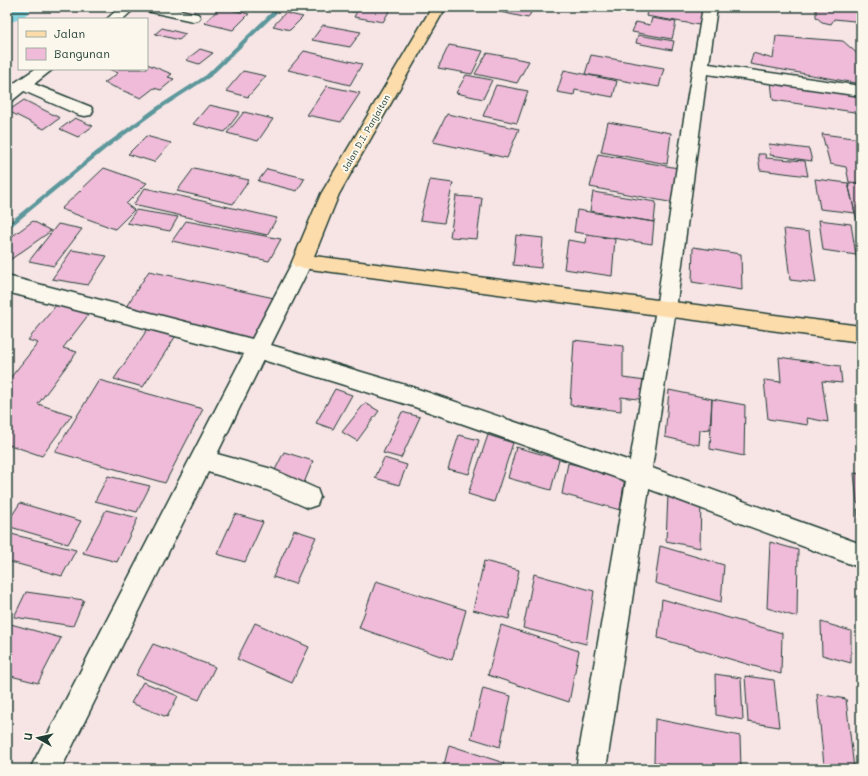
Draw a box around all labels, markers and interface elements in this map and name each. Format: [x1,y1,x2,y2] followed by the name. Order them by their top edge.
[18,18,148,70] legend
[54,25,85,41] text: Jalan
[54,45,110,61] text: Bangunan
[339,92,392,173] street label: Jalan D.I. Panjaitan
[18,718,58,758] north arrow
[20,732,36,741] text: U

